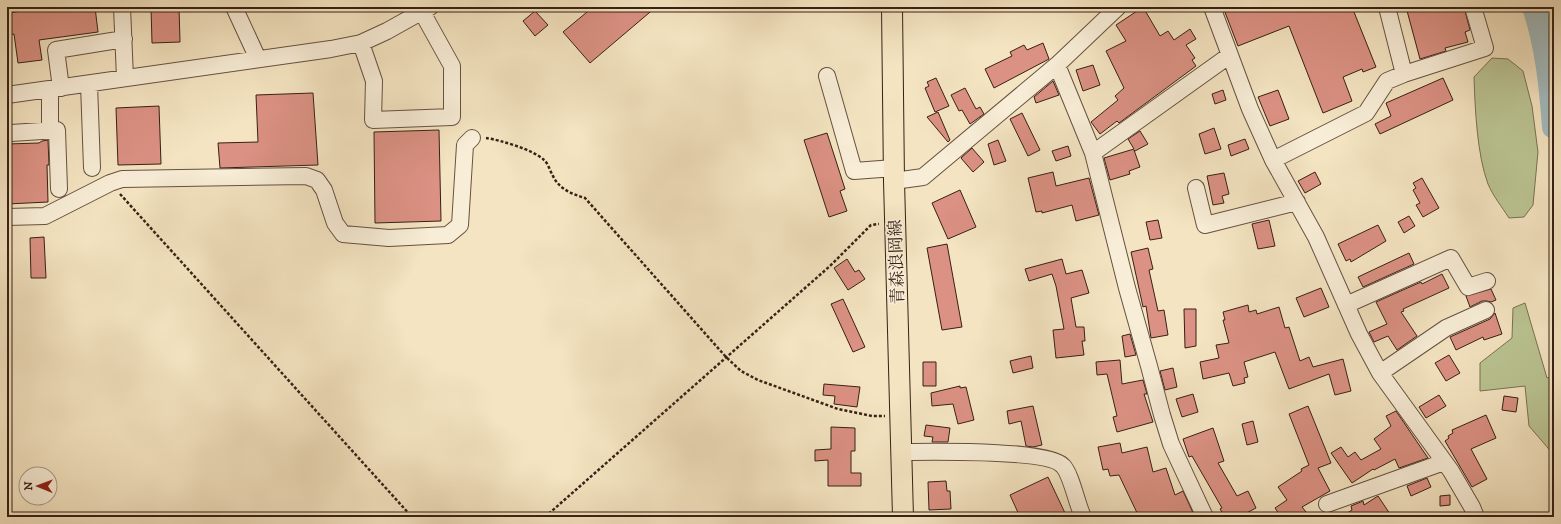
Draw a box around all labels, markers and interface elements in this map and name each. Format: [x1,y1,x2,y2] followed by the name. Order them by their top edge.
[885,219,909,305] street label: 青森浪岡線
[18,466,58,506] north arrow
[22,481,36,490] text: N

